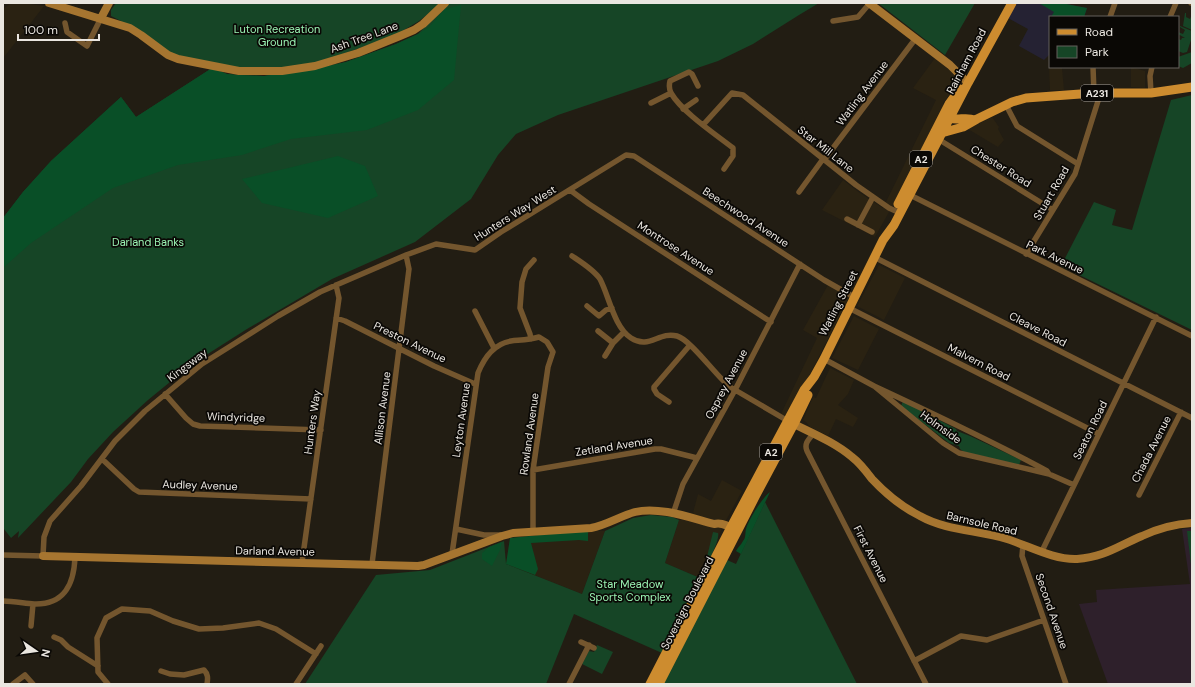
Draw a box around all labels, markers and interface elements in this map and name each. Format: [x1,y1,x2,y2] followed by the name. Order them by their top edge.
[18,16,99,42] scale bar
[1049,16,1179,68] legend
[328,18,400,56] street label: Ash Tree Lane
[24,22,58,38] text: 100 m
[234,22,320,49] park label: Luton Recreation Ground
[1085,24,1113,40] text: Road
[943,26,989,96] street label: Rainham Road
[1085,44,1109,60] text: Park
[833,58,891,128] street label: Watling Avenue
[1081,85,1113,101] road number: A231
[795,123,857,175] street label: Star Mill Lane
[968,142,1034,190] street label: Chester Road
[910,151,932,167] road number: A2
[1030,163,1072,222] street label: Stuart Road
[471,182,559,244] street label: Hunters Way West
[700,184,792,250] street label: Beechwood Avenue
[635,218,717,278] street label: Montrose Avenue
[112,235,184,249] park label: Darland Banks
[1024,237,1086,277] street label: Park Avenue
[815,268,861,338] street label: Watling Street
[1007,309,1069,350] street label: Cleave Road
[371,318,449,366] street label: Preston Avenue
[945,340,1013,384] street label: Malvern Road
[164,345,210,385] street label: Kingsway
[702,347,750,421] street label: Osprey Avenue
[371,371,393,445] street label: Allison Avenue
[449,382,473,458] street label: Leyton Avenue
[301,389,323,455] street label: Hunters Way
[516,392,542,476] street label: Rowland Avenue
[1070,398,1110,462] street label: Seaton Road
[918,407,964,447] street label: Holmside
[207,409,265,425] street label: Windyridge
[1128,413,1174,485] street label: Chada Avenue
[574,433,654,459] street label: Zetland Avenue
[760,444,782,460] road number: A2
[162,477,238,493] street label: Audley Avenue
[945,508,1019,538] street label: Barnsole Road
[851,523,891,585] street label: First Avenue
[235,543,315,559] street label: Darland Avenue
[657,554,717,652] street label: Sovereign Boulevard
[1033,571,1071,651] street label: Second Avenue
[589,577,671,604] park label: Star Meadow Sports Complex
[16,631,56,671] north arrow
[38,648,53,659] text: N

